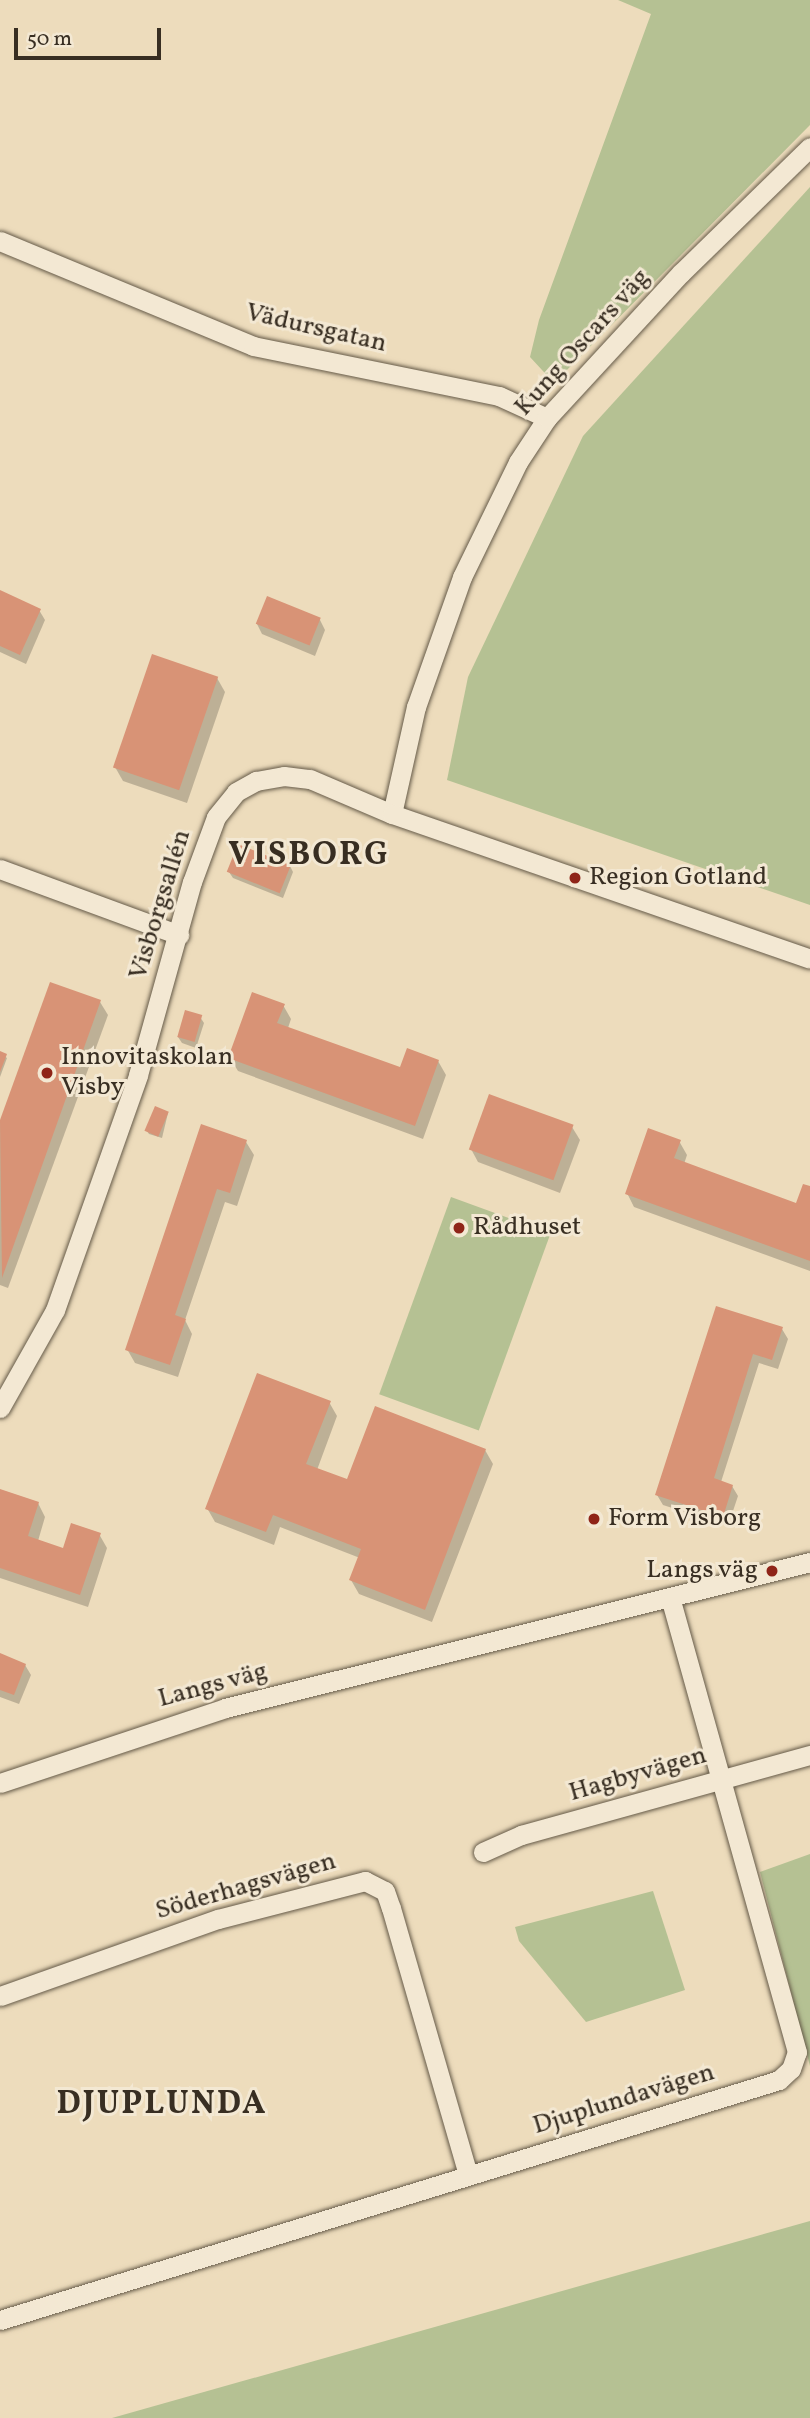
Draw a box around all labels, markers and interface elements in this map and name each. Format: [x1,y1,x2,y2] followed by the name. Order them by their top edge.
[18,14,164,58] scale bar
[27,25,72,54] text: 50 m
[508,263,658,423] street label: Kung Oscars väg
[242,298,390,360] street label: Vädursgatan
[123,826,199,984] street label: Visborgsallén
[229,837,389,877] district label: VISBORG
[589,862,767,894] place label: Region Gotland
[567,870,583,886] marker: Region Gotland
[61,1042,233,1104] place label: Innovitaskolan Visby
[39,1065,55,1081] marker: Innovitaskolan Visby
[473,1212,581,1244] place label: Rådhuset
[451,1220,467,1236] marker: Rådhuset
[608,1503,762,1535] place label: Form Visborg
[586,1511,602,1527] marker: Form Visborg
[645,1555,758,1587] place label: Langs väg
[764,1563,780,1579] marker: Langs väg
[155,1656,271,1716] street label: Langs väg
[566,1740,710,1810] street label: Hagbyvägen
[152,1846,340,1928] street label: Söderhagsvägen
[529,2058,719,2142] street label: Djuplundavägen
[58,2086,266,2126] district label: DJUPLUNDA

